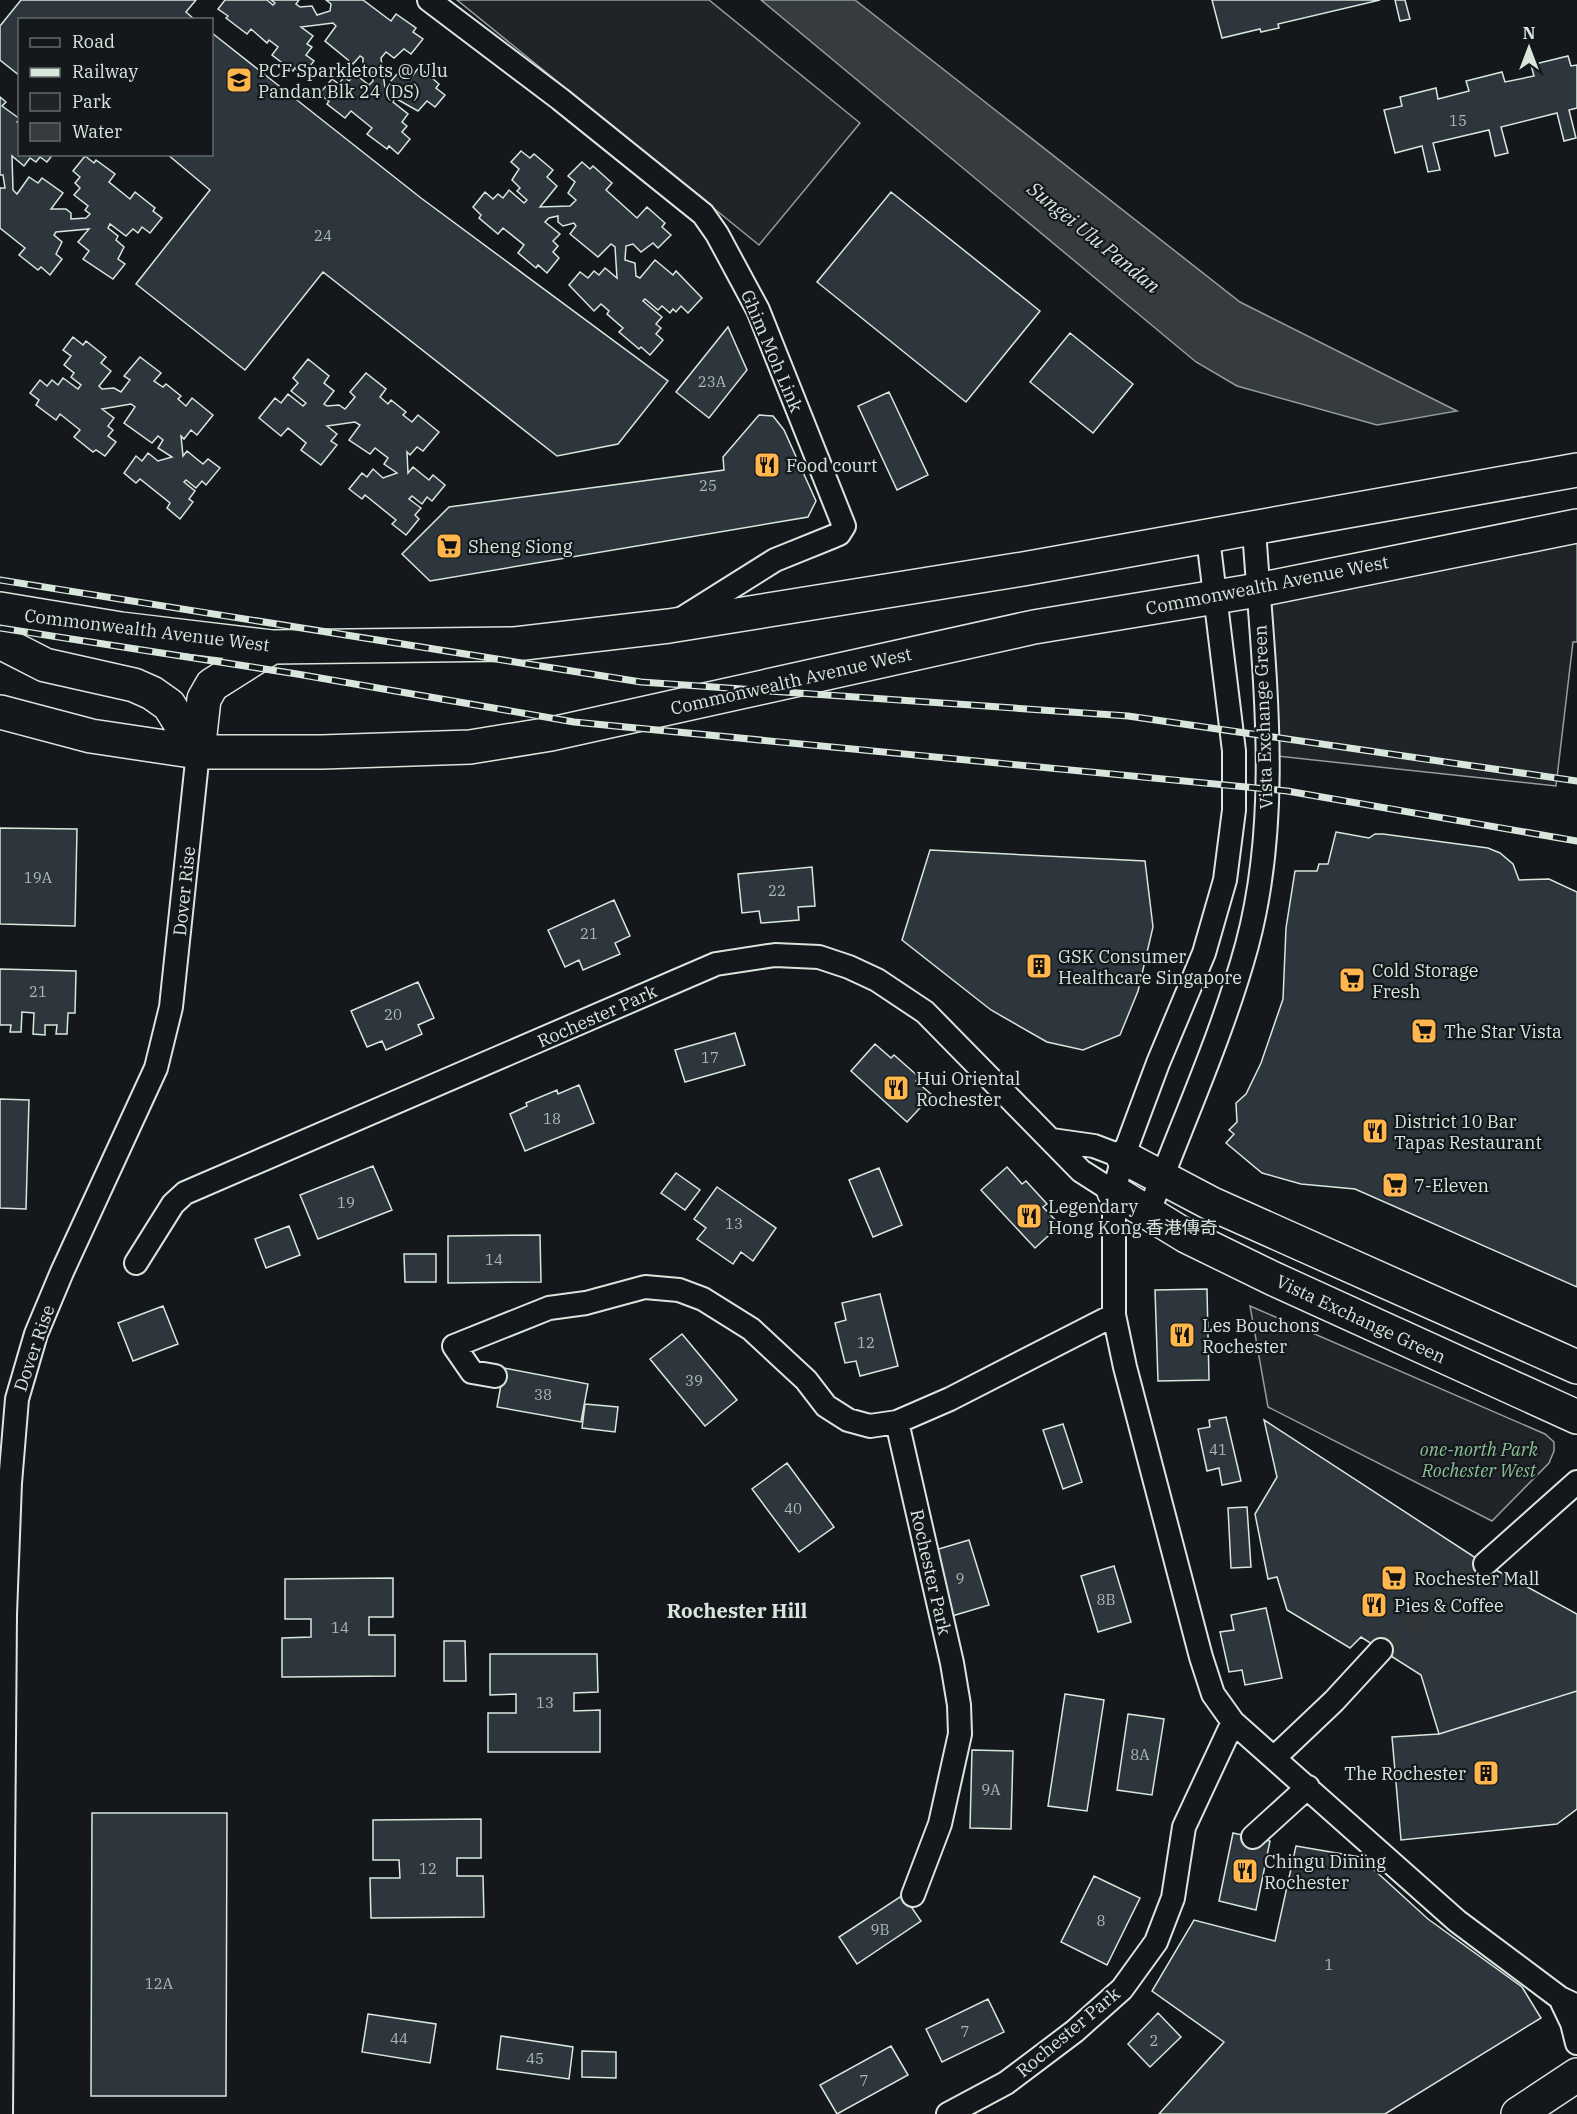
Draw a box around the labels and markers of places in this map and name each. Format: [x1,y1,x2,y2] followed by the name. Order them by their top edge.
[258,59,448,103] place label: PCF Sparkletots @ Ulu Pandan Blk 24 (DS)
[224,65,254,95] school or university icon: PCF Sparkletots @ Ulu Pandan Blk 24 (DS)
[752,450,782,480] restaurant icon: Food court
[786,454,877,477] place label: Food court
[434,531,464,561] supermarket icon: Sheng Siong
[468,535,573,558] place label: Sheng Siong
[1058,945,1242,989] place label: GSK Consumer Healthcare Singapore
[1024,951,1054,981] building icon: GSK Consumer Healthcare Singapore
[1372,959,1478,1003] place label: Cold Storage Fresh
[1337,965,1367,995] supermarket icon: Cold Storage Fresh
[1409,1016,1439,1046] supermarket icon: The Star Vista
[1444,1020,1562,1043] place label: The Star Vista
[916,1067,1020,1111] place label: Hui Oriental Rochester
[881,1073,911,1103] restaurant icon: Hui Oriental Rochester
[1394,1110,1542,1154] place label: District 10 Bar Tapas Restaurant
[1360,1116,1390,1146] restaurant icon: District 10 Bar Tapas Restaurant
[1380,1170,1410,1200] supermarket icon: 7-Eleven
[1414,1174,1489,1197] place label: 7-Eleven
[1048,1195,1218,1239] place label: Legendary Hong Kong 香港傳奇
[1014,1201,1044,1231] restaurant icon: Legendary Hong Kong 香港傳奇
[1202,1314,1320,1358] place label: Les Bouchons Rochester
[1167,1320,1197,1350] restaurant icon: Les Bouchons Rochester
[1379,1563,1409,1593] supermarket icon: Rochester Mall
[1414,1567,1539,1590] place label: Rochester Mall
[1359,1590,1389,1620] restaurant icon: Pies & Coffee
[1394,1594,1504,1617] place label: Pies & Coffee
[1471,1758,1501,1788] building icon: The Rochester
[1344,1762,1466,1785] place label: The Rochester
[1264,1850,1386,1894] place label: Chingu Dining Rochester
[1230,1856,1260,1886] restaurant icon: Chingu Dining Rochester

